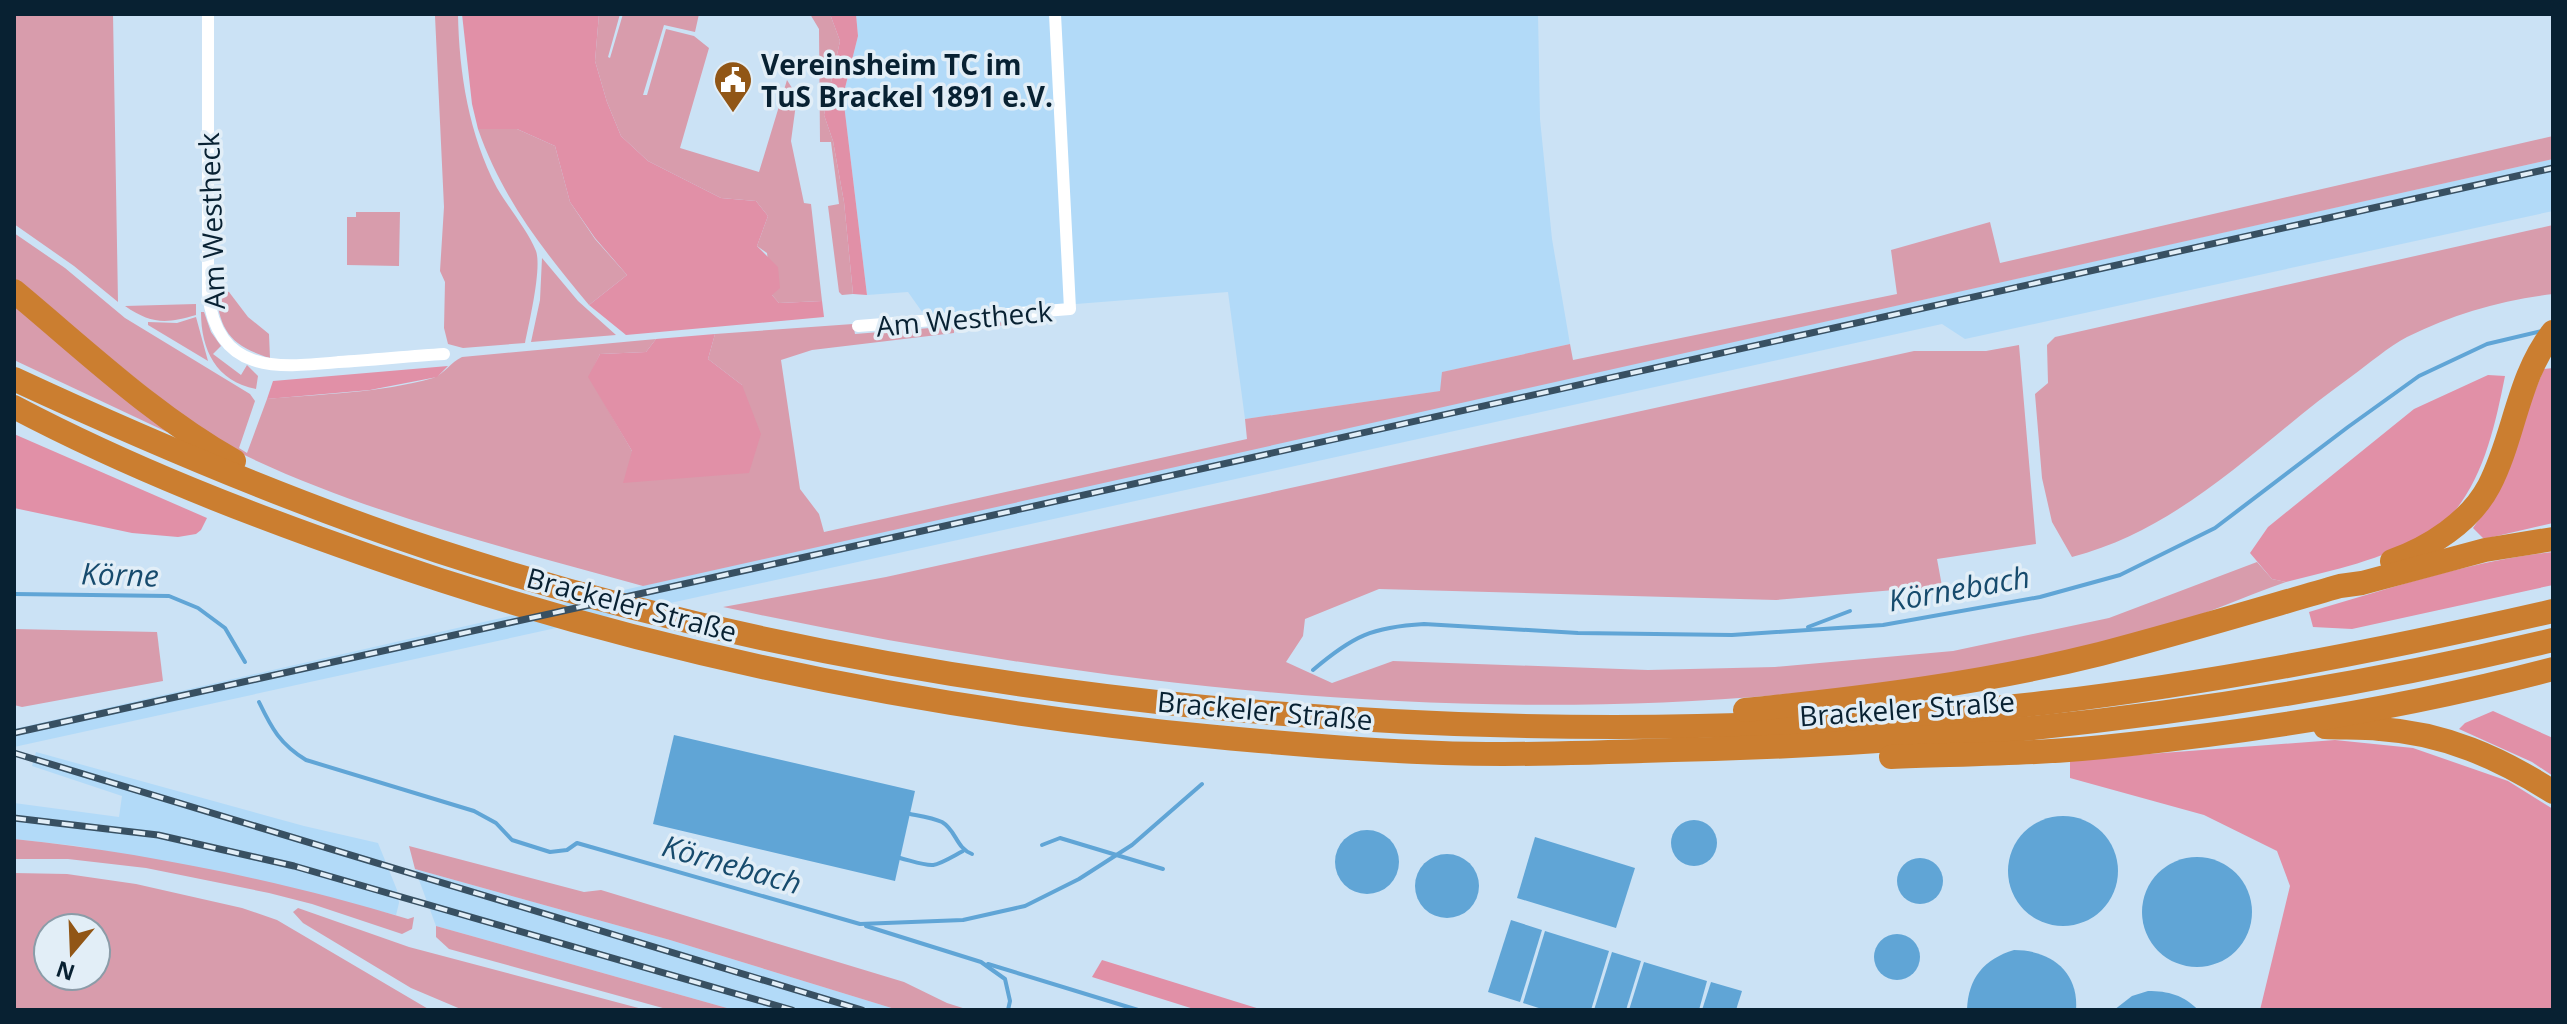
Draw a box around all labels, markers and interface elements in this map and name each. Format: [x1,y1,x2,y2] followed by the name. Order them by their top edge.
[761,45,1053,115] place label: Vereinsheim TC im TuS Brackel 1891 e.V.
[712,59,754,114] public building icon: Vereinsheim TC im TuS Brackel 1891 e.V.
[189,132,233,310] street label: Am Westheck
[874,291,1054,345] street label: Am Westheck
[80,552,160,596] water label: Körne
[1885,555,2033,621] water label: Körnebach
[523,558,741,650] street label: Brackeler Straße
[1156,682,1374,738] street label: Brackeler Straße
[1798,682,2016,734] street label: Brackeler Straße
[658,825,806,903] water label: Körnebach
[32,912,112,992] north arrow
[52,955,79,989] text: N

